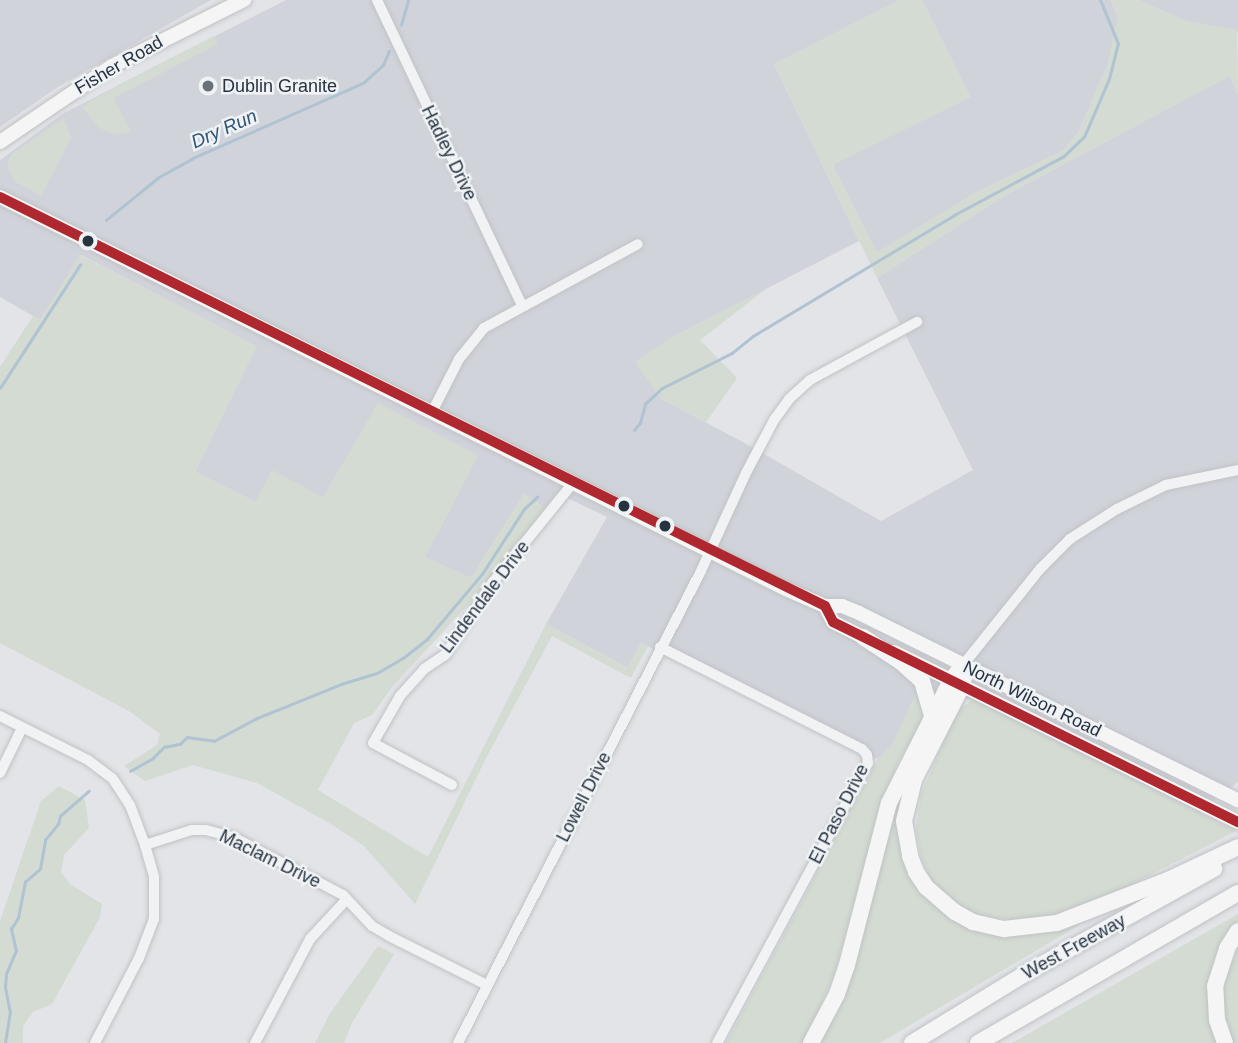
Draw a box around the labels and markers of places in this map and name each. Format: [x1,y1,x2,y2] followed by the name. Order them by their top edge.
[222,75,337,97] place label: Dublin Granite
[200,78,216,94] marker: Dublin Granite
[81,234,95,248] unlabelled marker
[617,499,631,513] unlabelled marker
[658,519,672,533] unlabelled marker

